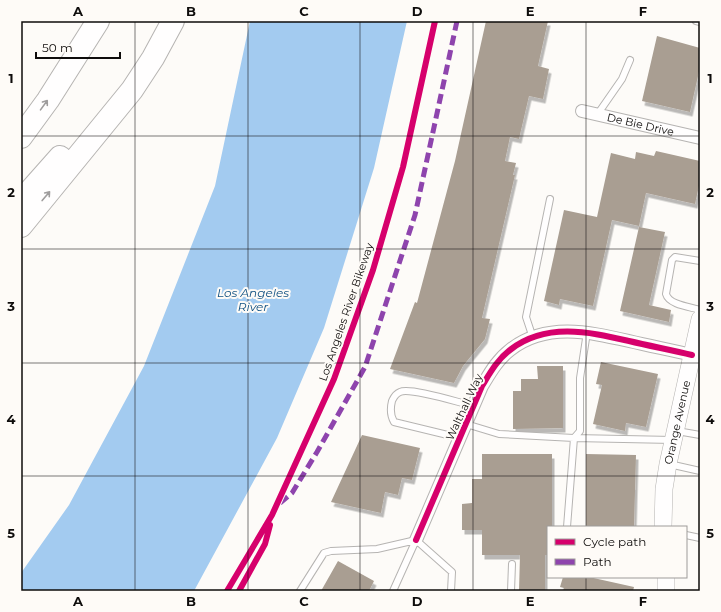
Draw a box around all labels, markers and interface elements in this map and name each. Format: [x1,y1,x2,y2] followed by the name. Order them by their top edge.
[72,3,84,19] text: A
[186,3,196,19] text: B
[299,3,309,19] text: C
[412,3,423,19] text: D
[526,3,535,19] text: E
[639,3,647,19] text: F
[36,34,120,60] scale bar
[42,40,73,55] text: 50 m
[8,70,14,86] text: 1
[707,70,713,86] text: 1
[40,100,48,111] one-way arrow
[606,110,676,139] street label: De Bie Drive
[7,184,15,200] text: 2
[706,184,714,200] text: 2
[41,191,50,201] one-way arrow
[316,241,376,383] street label: Los Angeles River Bikeway
[217,285,289,314] water label: Los Angeles River
[6,298,15,314] text: 3
[705,298,714,314] text: 3
[442,371,486,443] street label: Walthall Way
[661,379,693,466] street label: Orange Avenue
[7,411,16,427] text: 4
[706,411,715,427] text: 4
[7,525,15,541] text: 5
[706,525,714,541] text: 5
[547,526,687,578] legend
[583,534,646,549] text: Cycle path
[583,554,612,569] text: Path
[72,593,84,609] text: A
[186,593,196,609] text: B
[299,593,309,609] text: C
[412,593,423,609] text: D
[526,593,535,609] text: E
[639,593,647,609] text: F

